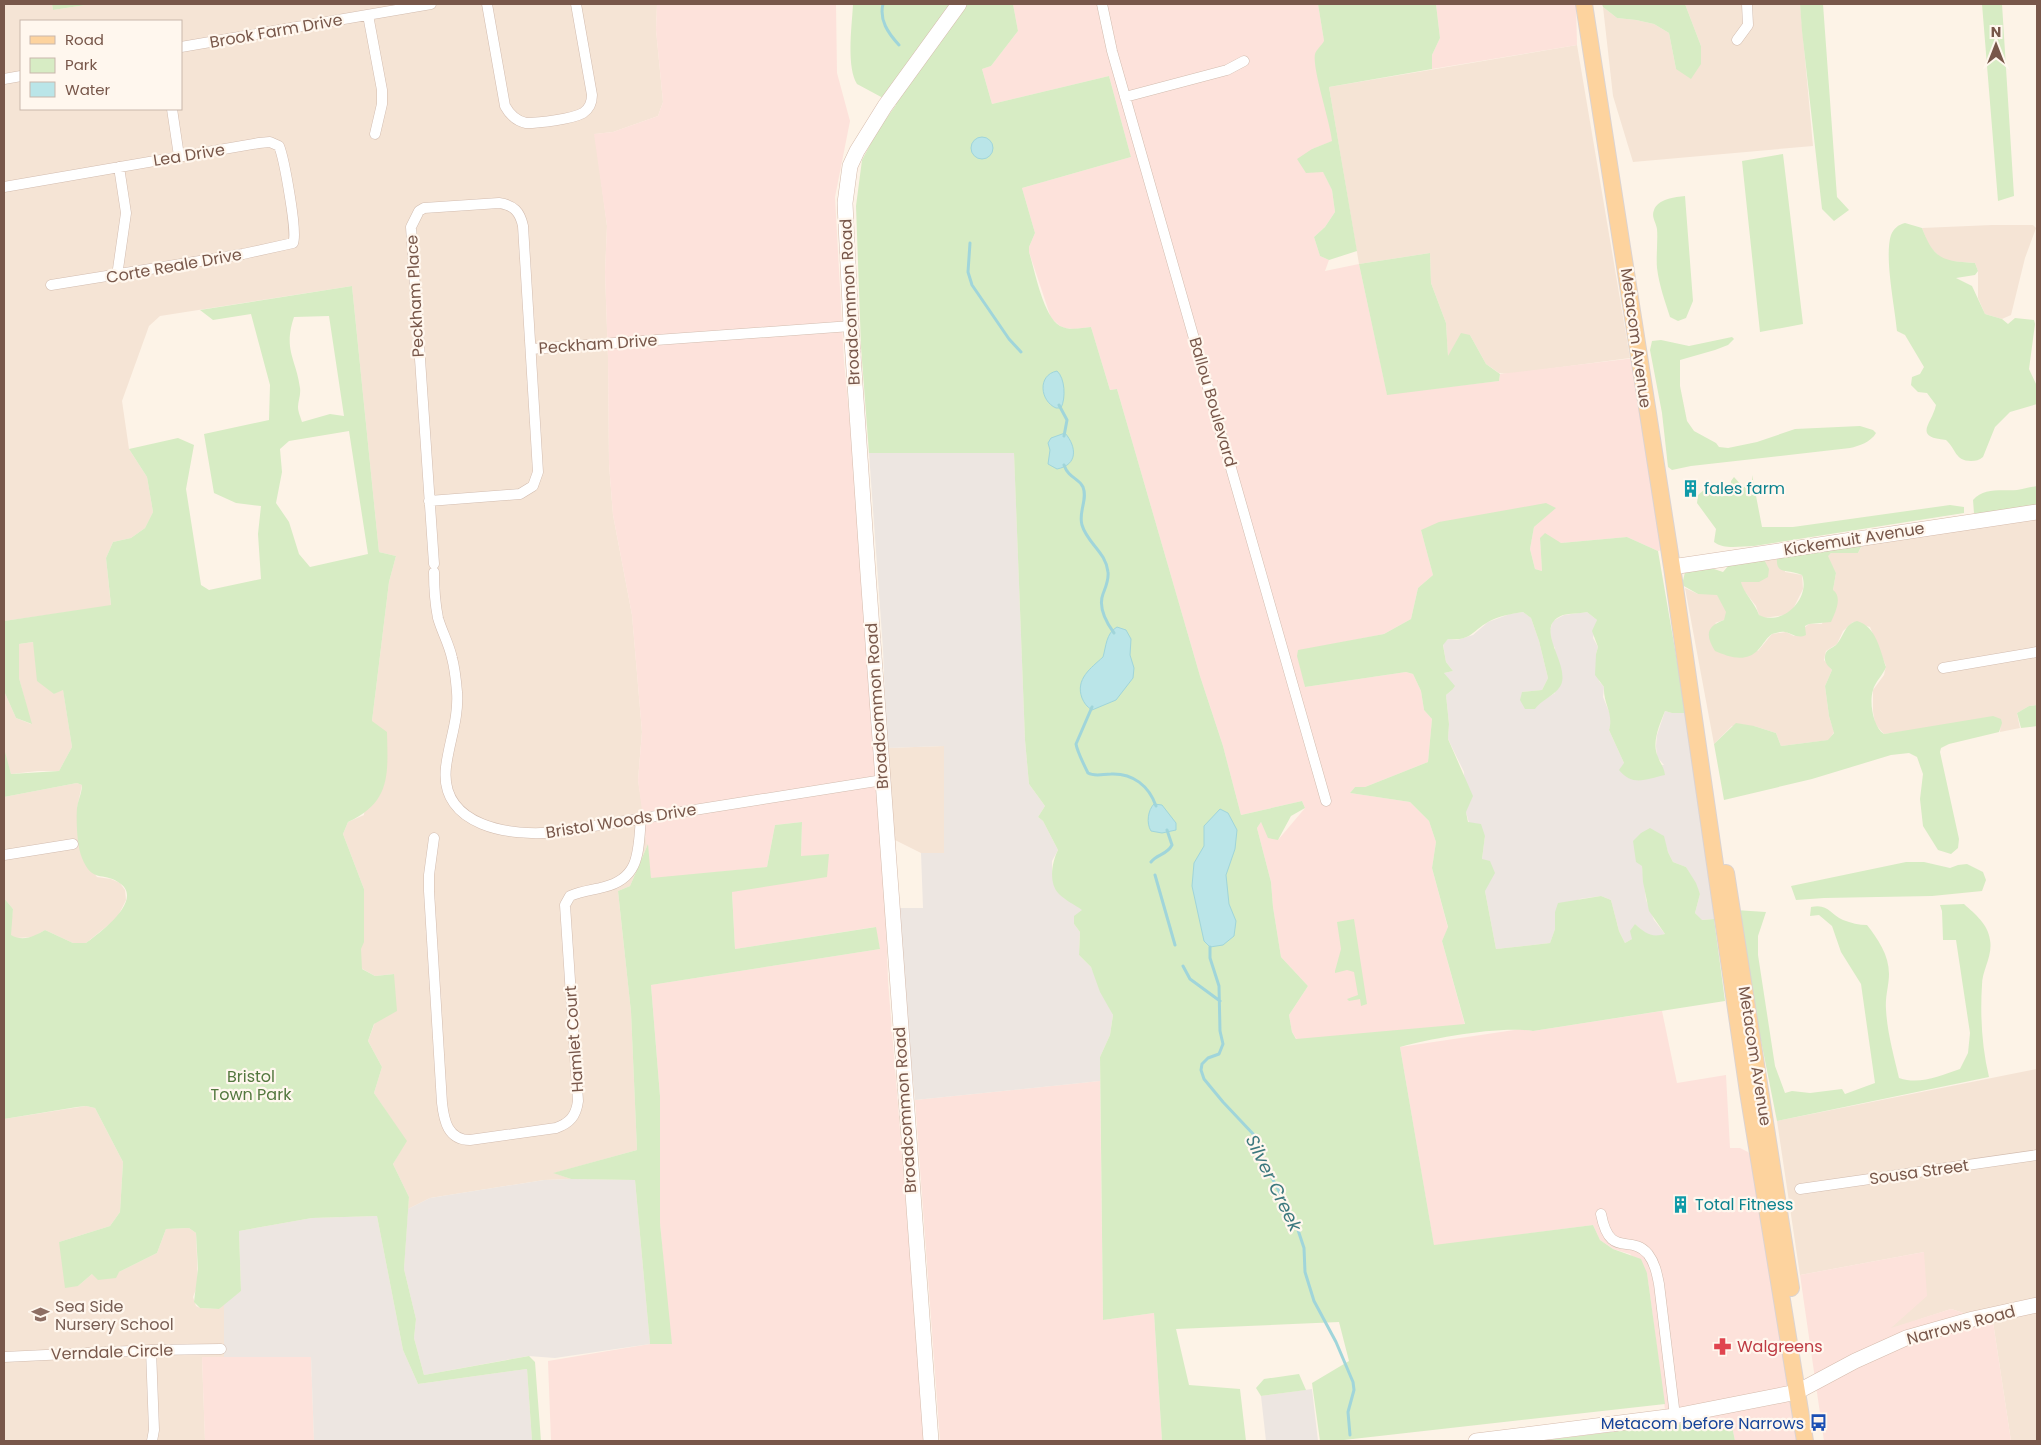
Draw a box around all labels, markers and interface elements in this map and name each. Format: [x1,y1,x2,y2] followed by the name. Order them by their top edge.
[208,8,344,54] street label: Brook Farm Drive
[20,20,182,110] legend
[1971,20,2021,70] north arrow
[1991,22,2001,42] text: N
[65,29,104,50] text: Road
[65,54,97,75] text: Park
[65,79,111,100] text: Water
[152,138,226,172] street label: Lea Drive
[834,218,866,386] street label: Broadcommon Road
[400,234,430,358] street label: Peckham Place
[104,243,244,289] street label: Corte Reale Drive
[1615,267,1657,410] street label: Metacom Avenue
[538,328,658,360] street label: Peckham Drive
[1183,334,1243,470] street label: Ballou Boulevard
[1704,477,1785,500] place label: fales farm
[1680,478,1700,498] building icon: fales farm
[1782,517,1926,561] street label: Kickemuit Avenue
[860,622,894,790] street label: Broadcommon Road
[544,798,698,844] street label: Bristol Woods Drive
[559,985,589,1093] street label: Hamlet Court
[1733,985,1777,1128] street label: Metacom Avenue
[888,1026,922,1194] street label: Broadcommon Road
[211,1065,292,1106] park label: Bristol Town Park
[1240,1130,1309,1236] water label: Silver Creek
[1868,1154,1970,1190] street label: Sousa Street
[1695,1193,1793,1216] place label: Total Fitness
[1671,1194,1691,1214] building icon: Total Fitness
[55,1295,174,1336] place label: Sea Side Nursery School
[1904,1299,2018,1351] street label: Narrows Road
[31,1305,51,1325] school or university icon: Sea Side Nursery School
[1737,1335,1823,1358] place label: Walgreens
[1713,1336,1733,1356] pharmacy icon: Walgreens
[50,1338,174,1366] street label: Verndale Circle
[1601,1412,1804,1435] place label: Metacom before Narrows
[1808,1413,1828,1433] bus stop icon: Metacom before Narrows

